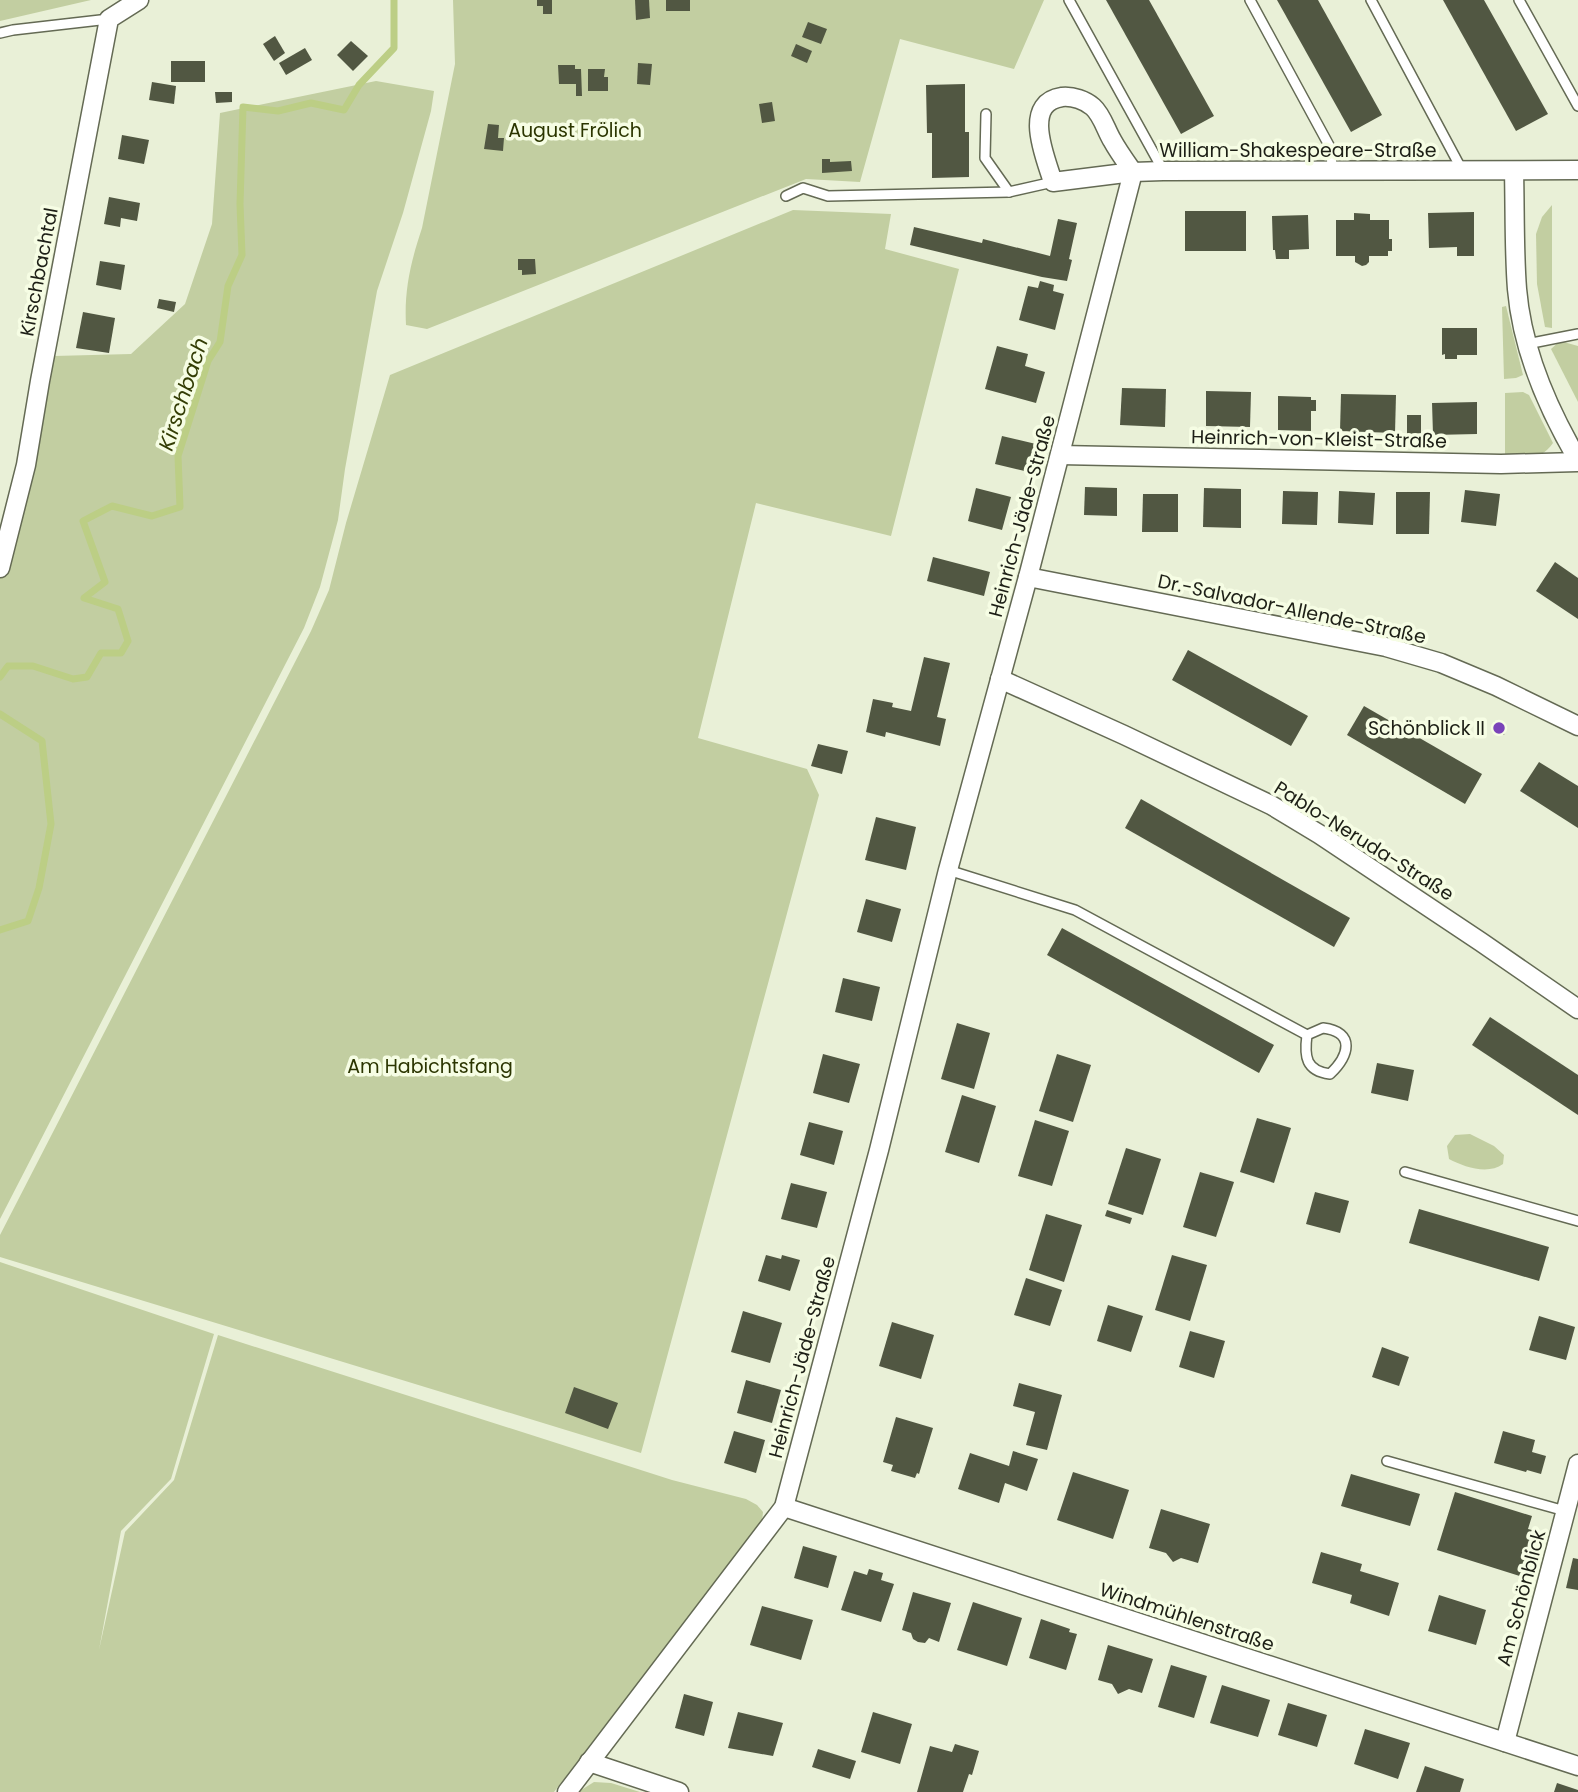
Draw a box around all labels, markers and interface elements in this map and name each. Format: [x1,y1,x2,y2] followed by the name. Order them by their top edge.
[508,117,642,144] park label: August Frölich
[1159,137,1437,164] street label: William-Shakespeare-Straße
[13,205,65,339] street label: Kirschbachtal
[151,334,215,454] water label: Kirschbach
[982,412,1062,620] street label: Heinrich-Jäde-Straße
[1191,423,1447,455] street label: Heinrich-von-Kleist-Straße
[1155,567,1429,651] street label: Dr.-Salvador-Allende-Straße
[1368,715,1485,742] place label: Schönblick II
[1491,720,1507,736] marker: Schönblick II
[1269,775,1459,907] street label: Pablo-Neruda-Straße
[347,1053,513,1080] park label: Am Habichtsfang
[762,1253,842,1461] street label: Heinrich-Jäde-Straße
[1490,1527,1552,1669] street label: Am Schönblick
[1096,1576,1278,1658] street label: Windmühlenstraße

